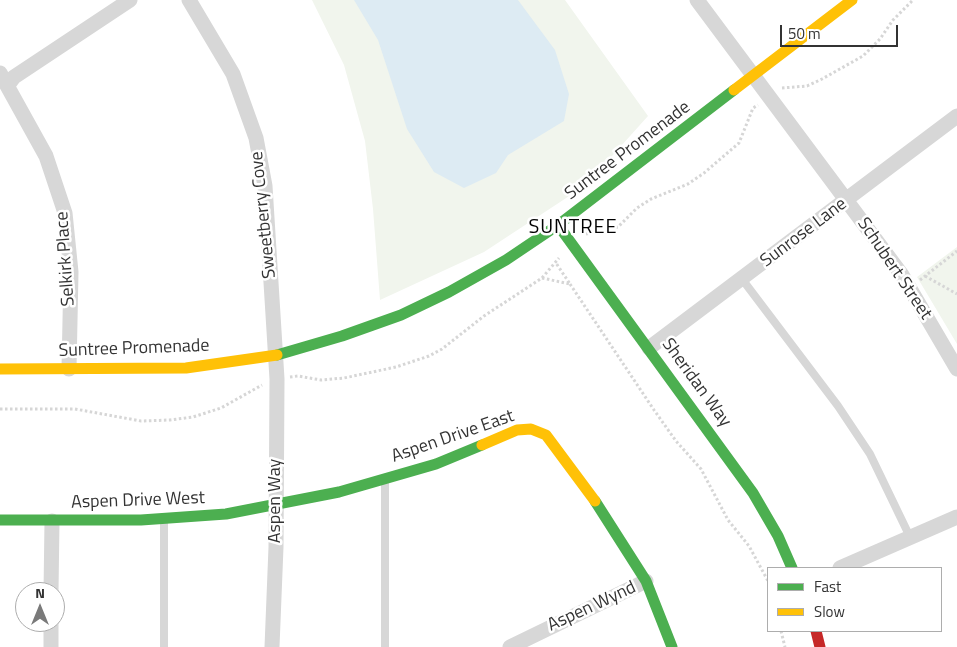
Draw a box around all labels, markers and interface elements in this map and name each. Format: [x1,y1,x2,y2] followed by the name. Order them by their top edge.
[782,15,900,47] scale bar
[788,22,821,45] text: 50 m
[561,97,695,205] street label: Suntree Promenade
[247,150,281,280] street label: Sweetberry Cove
[757,194,851,272] street label: Sunrose Lane
[52,211,80,307] street label: Selkirk Place
[852,214,936,324] street label: Schubert Street
[528,216,618,240] district label: SUNTREE
[657,335,735,431] street label: Sheridan Way
[58,336,210,362] street label: Suntree Promenade
[389,406,517,468] street label: Aspen Drive East
[265,459,287,543] street label: Aspen Way
[71,488,205,514] street label: Aspen Drive West
[767,567,942,632] legend
[814,575,841,598] text: Fast
[544,577,640,637] street label: Aspen Wynd
[15,582,65,632] north arrow
[35,582,45,603] text: N
[814,600,845,623] text: Slow

